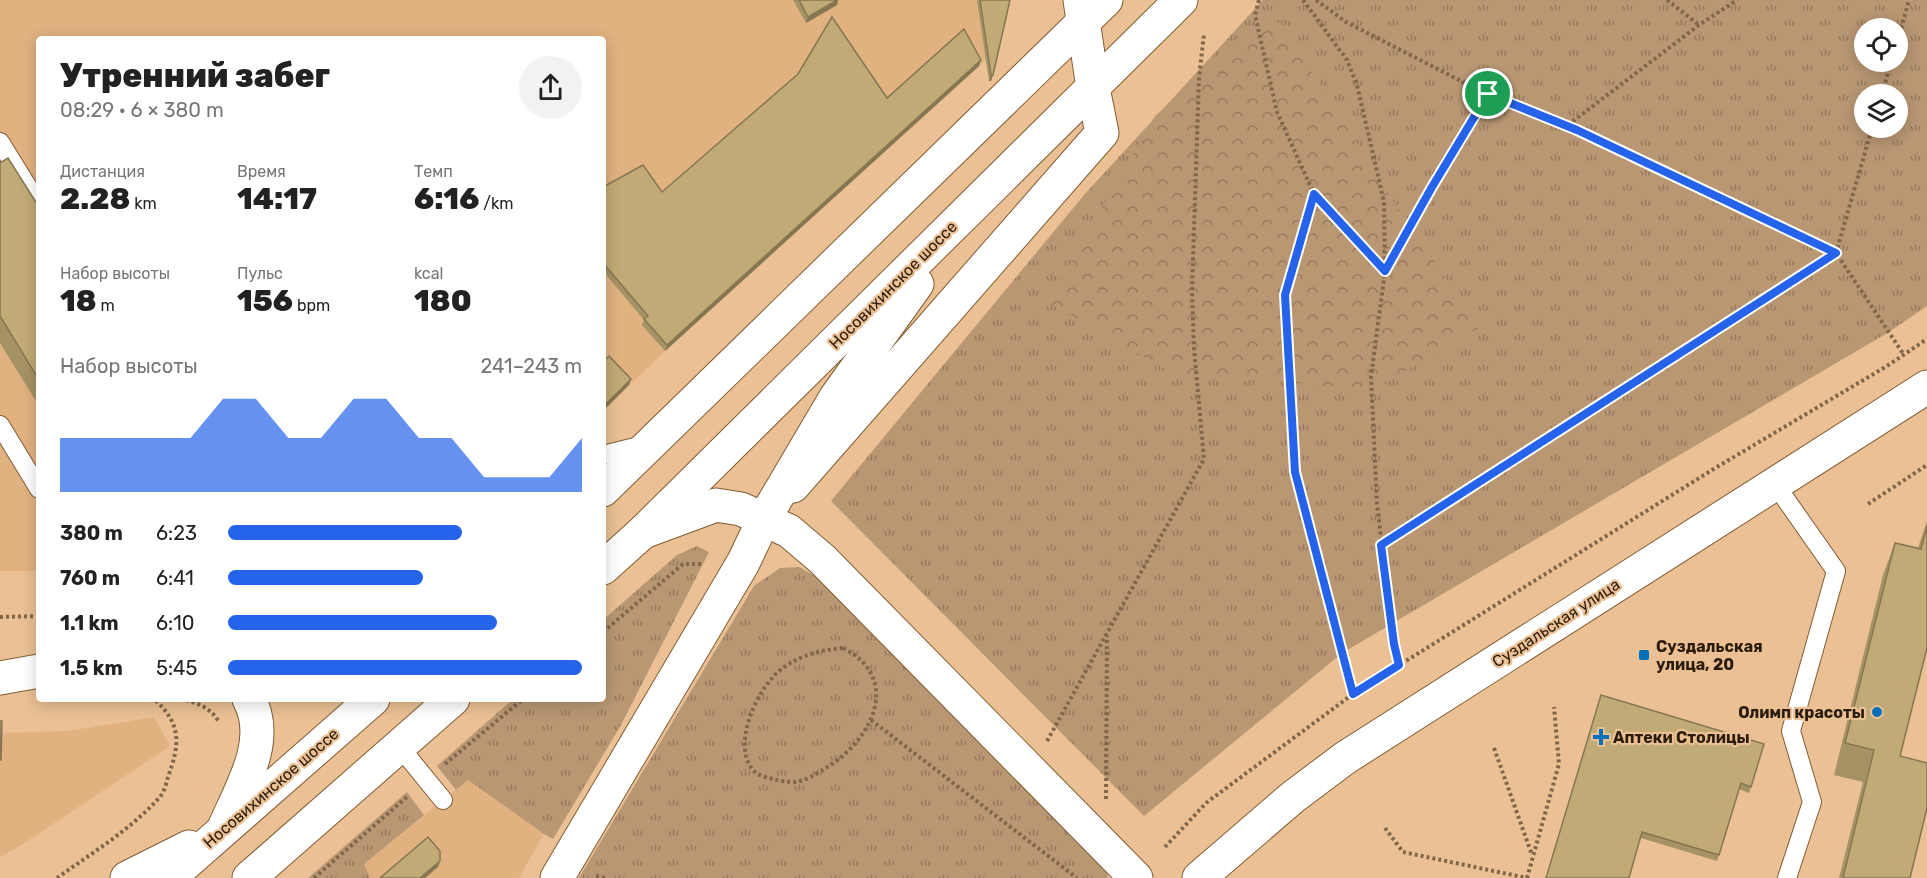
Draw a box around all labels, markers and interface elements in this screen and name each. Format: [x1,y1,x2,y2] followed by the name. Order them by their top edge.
[1854,18,1908,138] map controls
[1854,18,1908,72] button: locate
[60,56,330,95] text: Утренний забег
[519,56,582,119] button: share
[1462,68,1513,119] pin
[1471,77,1504,110] icon: arrive
[1854,84,1908,138] button: layers
[60,98,224,122] text: 08:29 · 6 × 380 m
[60,162,145,181] text: Дистанция
[237,162,286,181] text: Время
[414,162,453,181] text: Темп
[60,181,130,217] text: 2.28
[237,181,317,217] text: 14:17
[414,181,479,217] text: 6:16
[130,194,157,213] text: km
[479,194,513,213] text: /km
[825,217,961,353] street label: Носовихинское шоссе
[60,264,170,283] text: Набор высоты
[237,264,283,283] text: Пульс
[414,264,443,283] text: kcal
[60,283,97,319] text: 18
[237,283,293,319] text: 156
[414,283,472,319] text: 180
[97,296,115,315] text: m
[293,296,330,315] text: bpm
[60,354,198,378] text: Набор высоты
[481,354,582,378] text: 241–243 m
[60,521,123,545] text: 380 m
[156,521,197,545] text: 6:23
[60,566,120,590] text: 760 m
[156,566,194,590] text: 6:41
[1489,575,1623,671] street label: Суздальская улица
[60,611,119,635] text: 1.1 km
[156,611,194,635] text: 6:10
[1656,637,1763,674] place label: Суздальская улица, 20
[1637,648,1651,662] marker: Суздальская улица, 20
[60,656,123,680] text: 1.5 km
[156,656,197,680] text: 5:45
[1738,703,1865,722] place label: Олимп красоты
[1870,705,1884,719] marker: Олимп красоты
[200,724,343,852] street label: Носовихинское шоссе
[1613,728,1750,747] place label: Аптеки Столицы
[1594,730,1608,744] marker: Аптеки Столицы

